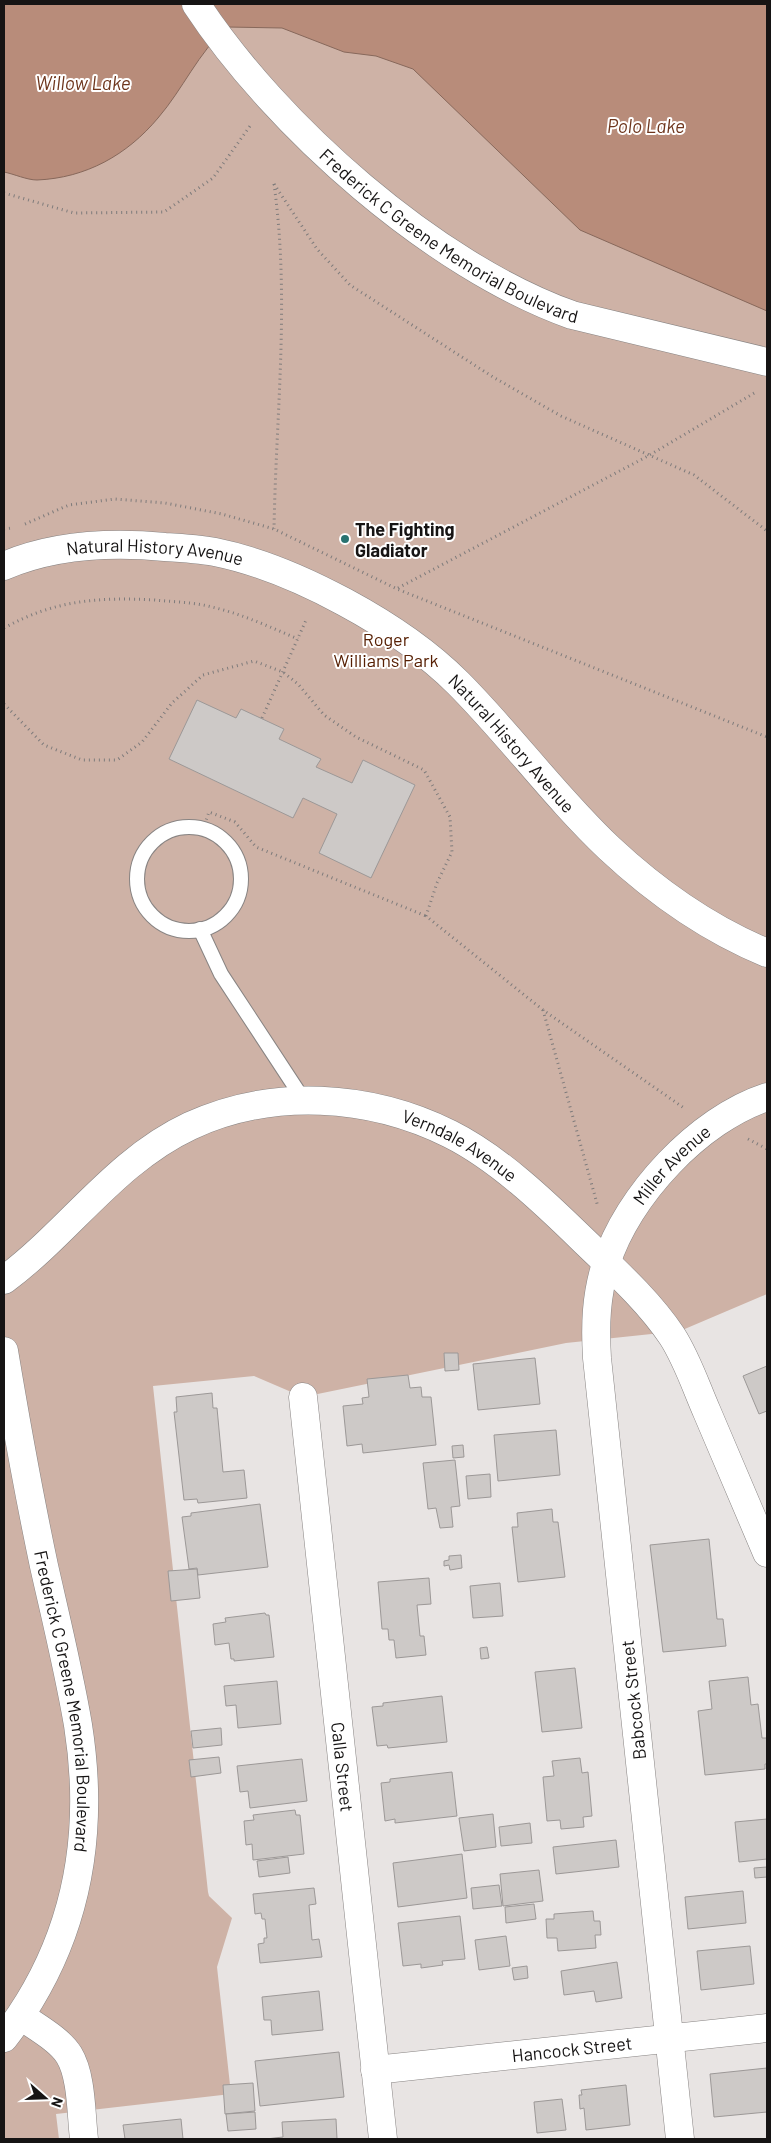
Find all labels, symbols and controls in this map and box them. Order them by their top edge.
water label: Willow Lake [35,71,131,94]
water label: Polo Lake [607,114,685,137]
street label: Frederick C Greene Memorial Boulevard [315,144,580,327]
place label: The Fighting Gladiator [355,518,455,561]
marker: The Fighting Gladiator [339,533,351,545]
street label: Natural History Avenue [65,534,246,570]
park label: Roger Williams Park [334,628,438,671]
street label: Natural History Avenue [444,669,579,817]
street label: Verndale Avenue [399,1105,522,1186]
street label: Miller Avenue [628,1120,715,1209]
street label: Frederick C Greene Memorial Boulevard [30,1548,95,1854]
street label: Babcock Street [616,1639,650,1761]
street label: Calla Street [327,1721,359,1813]
street label: Hancock Street [511,2032,633,2066]
north arrow [20,2073,70,2123]
text: N [48,2095,67,2110]

